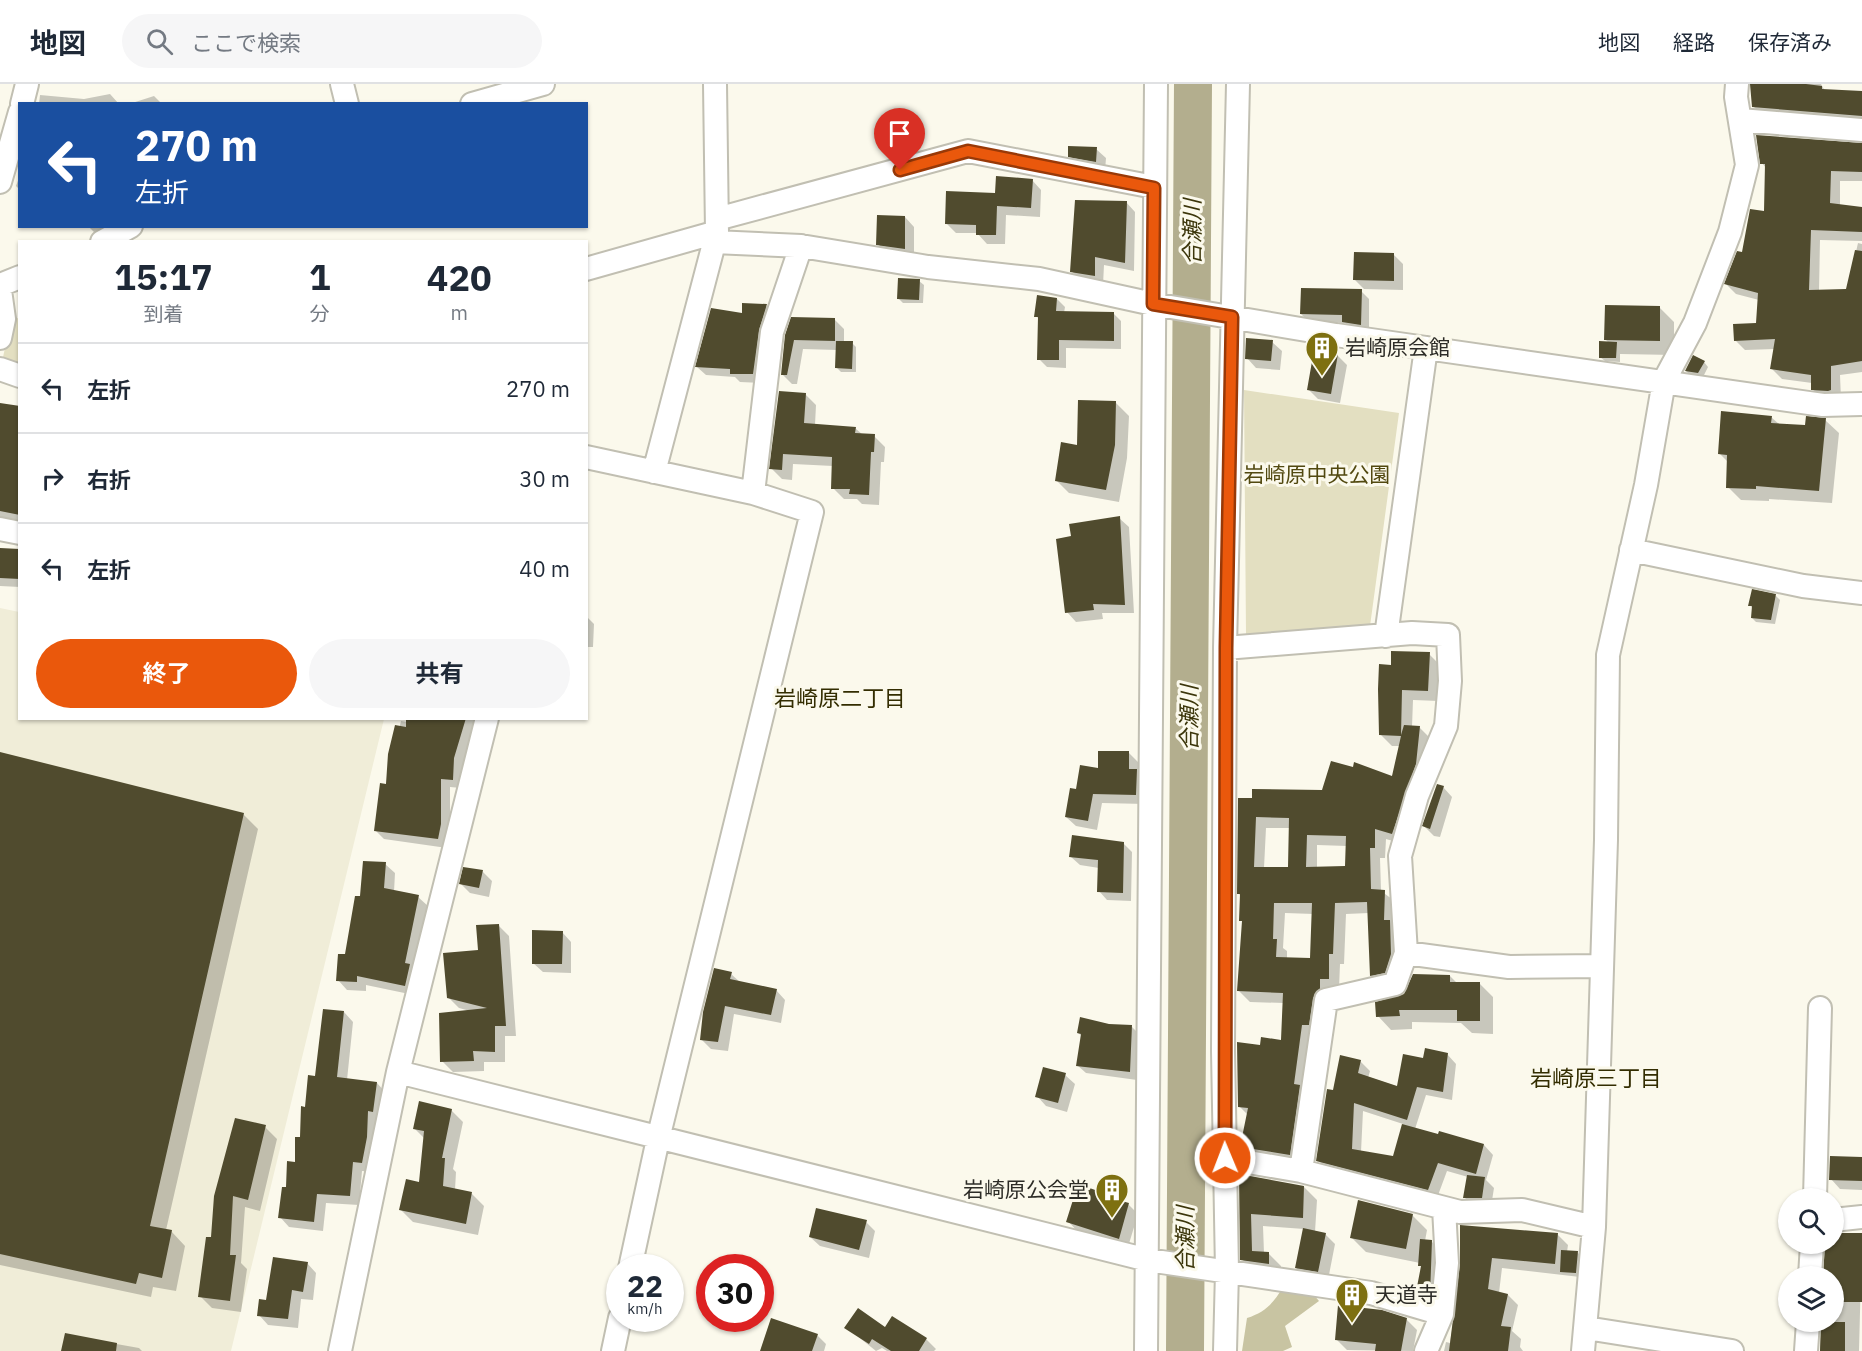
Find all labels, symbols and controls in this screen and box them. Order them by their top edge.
search box [122,14,542,68]
text: 地図 [30,24,86,61]
icon: search [143,25,176,58]
text: ここで検索 [191,28,301,57]
text: 地図 [1598,28,1640,56]
text: 経路 [1673,28,1715,56]
text: 保存済み [1748,28,1832,56]
pin [874,108,925,170]
icon: arrive [883,117,916,150]
text: 270 m [135,118,258,173]
icon: left [36,126,114,204]
text: 左折 [135,174,189,209]
water label: 合瀬川 [1177,197,1206,265]
text: 15:17 [114,253,213,300]
text: 1 [309,253,331,300]
text: 420 [427,254,492,301]
text: m [451,299,468,326]
text: 到着 [143,300,183,327]
text: 分 [310,300,330,327]
building icon: 岩崎原会館 [1304,330,1340,377]
place label: 岩崎原会館 [1345,333,1450,361]
icon: left [36,372,69,405]
text: 270 m [506,374,570,403]
text: 左折 [87,375,131,404]
park label: 岩崎原中央公園 [1244,460,1391,488]
icon: right [36,462,69,495]
text: 30 m [519,464,570,493]
text: 右折 [87,465,131,494]
icon: left [36,552,69,585]
text: 40 m [519,554,570,583]
text: 左折 [87,555,131,584]
button: 終了 [36,639,297,708]
button: 共有 [309,639,570,708]
district label: 岩崎原二丁目 [774,683,906,712]
water label: 合瀬川 [1174,683,1203,751]
district label: 岩崎原三丁目 [1530,1063,1662,1092]
position arrow [1193,1126,1257,1190]
building icon: 岩崎原公会堂 [1094,1172,1130,1219]
place label: 岩崎原公会堂 [963,1175,1089,1203]
map controls [1778,1188,1844,1332]
button: search [1778,1188,1844,1254]
water label: 合瀬川 [1170,1204,1199,1272]
speed limit sign: 30 [696,1254,774,1332]
text: 22 [627,1266,663,1305]
button: layers [1778,1266,1844,1332]
building icon: 天道寺 [1334,1277,1370,1324]
place label: 天道寺 [1375,1280,1438,1308]
text: km/h [627,1299,663,1318]

